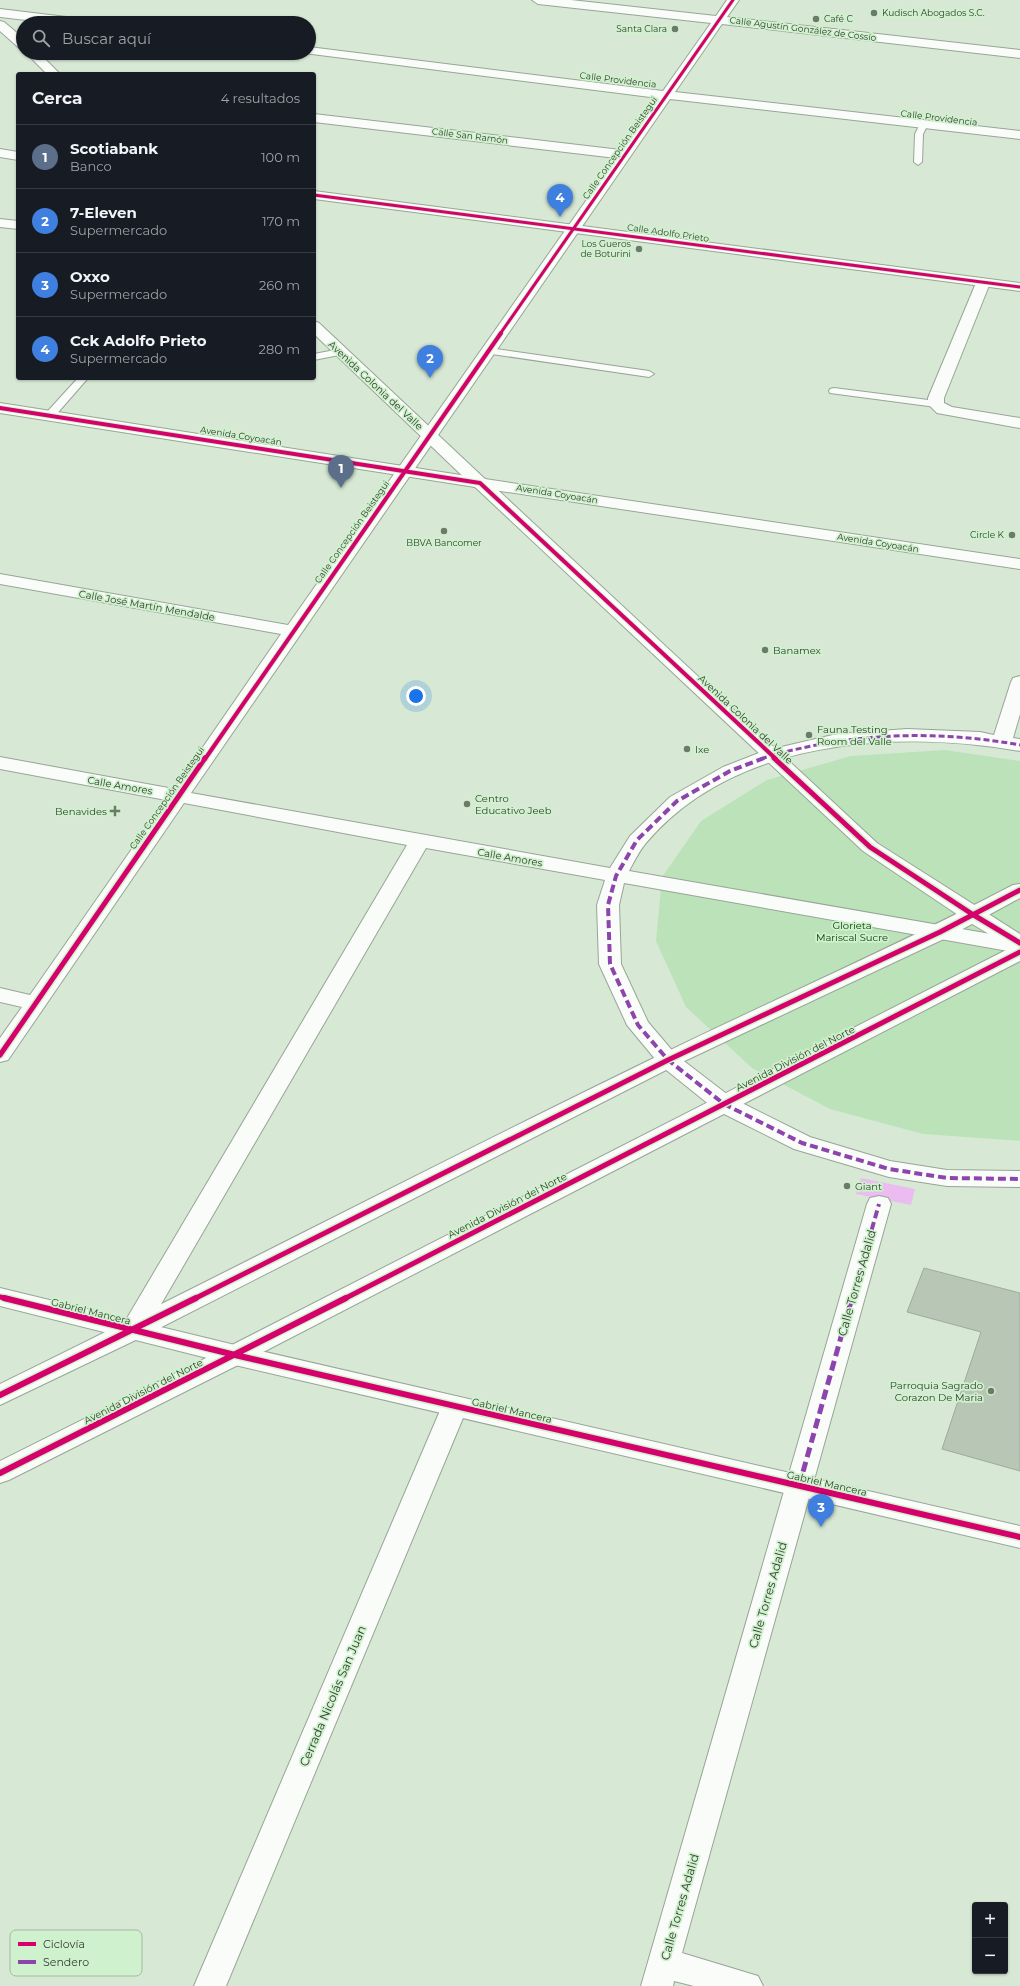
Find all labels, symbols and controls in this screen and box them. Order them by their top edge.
place label: Kudisch Abogados S.C. [882,7,985,18]
marker: Kudisch Abogados S.C. [869,8,879,18]
place label: Café C [824,13,853,24]
street label: Calle Agustín González de Cossío [729,14,877,43]
marker: Café C [811,14,821,24]
search box [16,16,316,60]
place label: Santa Clara [616,23,667,34]
marker: Santa Clara [670,24,680,34]
icon: search [30,27,52,49]
text: Buscar aquí [62,29,151,48]
street label: Calle Providencia [579,69,657,90]
text: Cerca [32,88,82,108]
text: 4 resultados [221,90,300,106]
street label: Calle Concepción Beistegui [580,94,659,201]
street label: Calle Providencia [900,107,978,128]
street label: Calle San Ramón [431,125,509,146]
text: Scotiabank [70,139,158,158]
text: 1 [42,149,48,165]
text: 100 m [261,149,300,165]
text: Banco [70,158,112,174]
pin: 4 [547,184,573,217]
text: 7-Eleven [70,203,137,222]
text: 2 [41,213,49,229]
text: 170 m [262,213,300,229]
street label: Calle Adolfo Prieto [626,221,710,244]
text: Supermercado [70,222,167,238]
place label: Los Gueros de Boturini [581,238,632,259]
marker: Los Gueros de Boturini [634,244,644,254]
text: Oxxo [70,267,110,286]
text: 3 [41,277,49,293]
text: 260 m [259,277,300,293]
text: Supermercado [70,286,167,302]
text: Cck Adolfo Prieto [70,331,207,350]
street label: Avenida Colonia del Valle [326,338,426,433]
text: 4 [41,341,49,357]
text: 280 m [259,341,300,357]
pin: 2 [417,345,443,378]
text: Supermercado [70,350,167,366]
street label: Avenida Coyoacán [199,424,283,447]
pin: 1 [328,455,354,488]
street label: Calle Concepción Beistegui [312,478,391,585]
street label: Avenida Coyoacán [515,482,599,505]
marker: BBVA Bancomer [439,526,449,536]
place label: Circle K [970,529,1005,540]
marker: Circle K [1007,530,1017,540]
street label: Avenida Coyoacán [836,531,920,554]
place label: BBVA Bancomer [406,537,482,548]
street label: Calle José Martín Mendalde [78,587,216,624]
place label: Banamex [773,644,822,657]
marker: Banamex [760,645,770,655]
street label: Avenida Colonia del Valle [696,672,796,767]
your location [406,686,426,706]
place label: Fauna Testing Room del Valle [817,723,892,748]
marker: Fauna Testing Room del Valle [804,730,814,740]
place label: Ixe [695,743,709,756]
street label: Calle Concepción Beistegui [127,744,206,851]
marker: Ixe [682,744,692,754]
street label: Calle Amores [86,773,154,798]
place label: Centro Educativo Jeeb [475,792,552,817]
marker: Centro Educativo Jeeb [462,799,472,809]
place label: Benavides [55,805,107,818]
marker: Benavides [110,806,120,816]
street label: Calle Amores [476,845,544,870]
park label: Glorieta Mariscal Sucre [816,919,888,944]
street label: Avenida División del Norte [734,1023,857,1094]
street label: Avenida División del Norte [446,1170,569,1241]
place label: Giant [855,1180,882,1193]
marker: Giant [842,1181,852,1191]
street label: Calle Torres Adalid [834,1228,879,1338]
street label: Gabriel Mancera [50,1295,132,1328]
street label: Avenida División del Norte [82,1356,205,1427]
place label: Parroquia Sagrado Corazon De Maria [890,1379,983,1404]
marker: Parroquia Sagrado Corazon De Maria [986,1386,996,1396]
street label: Gabriel Mancera [471,1395,553,1426]
street label: Gabriel Mancera [786,1468,868,1499]
pin: 3 [808,1494,834,1527]
street label: Calle Torres Adalid [745,1540,790,1650]
street label: Cerrada Nicolás San Juan [296,1623,369,1768]
street label: Calle Torres Adalid [657,1852,702,1962]
map controls [972,1902,1008,1974]
button: + [972,1902,1008,1938]
legend [10,1930,142,1976]
text: Ciclovía [43,1937,85,1951]
button: − [972,1938,1008,1974]
text: Sendero [43,1955,89,1969]

